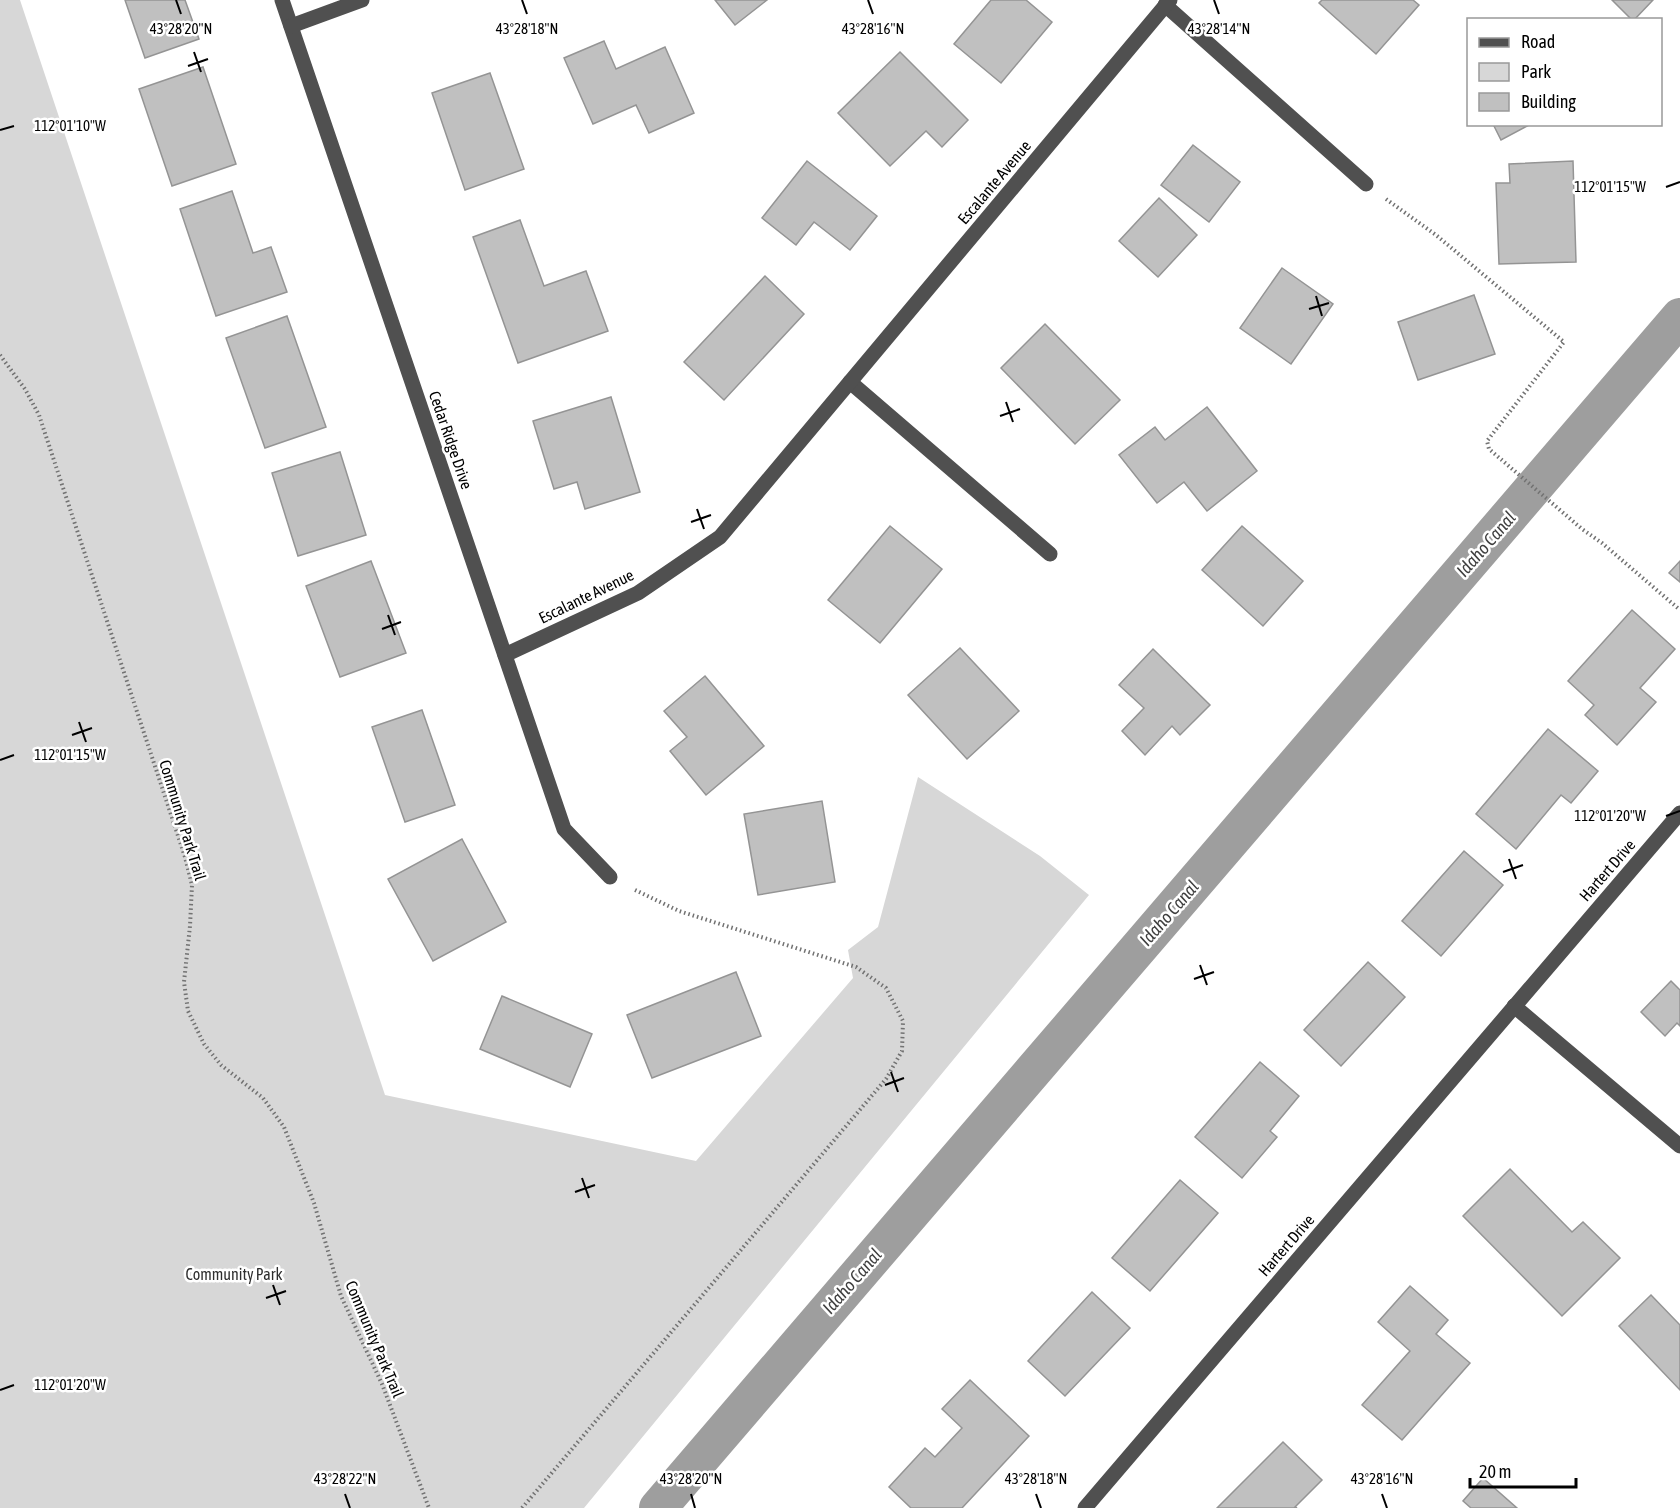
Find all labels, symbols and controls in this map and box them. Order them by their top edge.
legend [1467,18,1662,126]
text: 43°28'20"N [150,20,212,37]
text: 43°28'18"N [496,20,558,37]
text: 43°28'16"N [842,20,904,37]
text: 43°28'14"N [1188,20,1250,37]
text: Road [1521,31,1555,52]
text: Park [1521,61,1551,82]
text: Building [1521,91,1576,112]
text: 112°01'10"W [34,117,106,134]
street label: Escalante Avenue [954,137,1034,227]
text: 112°01'15"W [1574,178,1646,195]
street label: Cedar Ridge Drive [425,389,476,492]
water label: Idaho Canal [1452,507,1520,581]
street label: Escalante Avenue [536,565,636,627]
text: 112°01'15"W [34,746,106,763]
street label: Community Park Trail [155,758,210,883]
text: 112°01'20"W [1574,807,1646,824]
street label: Hartert Drive [1575,836,1639,904]
water label: Idaho Canal [1135,876,1203,950]
street label: Hartert Drive [1254,1211,1318,1279]
water label: Idaho Canal [818,1244,886,1318]
park label: Community Park [185,1265,283,1284]
street label: Community Park Trail [341,1278,408,1401]
text: 112°01'20"W [34,1376,106,1393]
scale bar [1470,1451,1576,1489]
text: 20 m [1479,1461,1511,1482]
text: 43°28'22"N [314,1470,376,1487]
text: 43°28'20"N [660,1470,722,1487]
text: 43°28'18"N [1005,1470,1067,1487]
text: 43°28'16"N [1351,1470,1413,1487]

